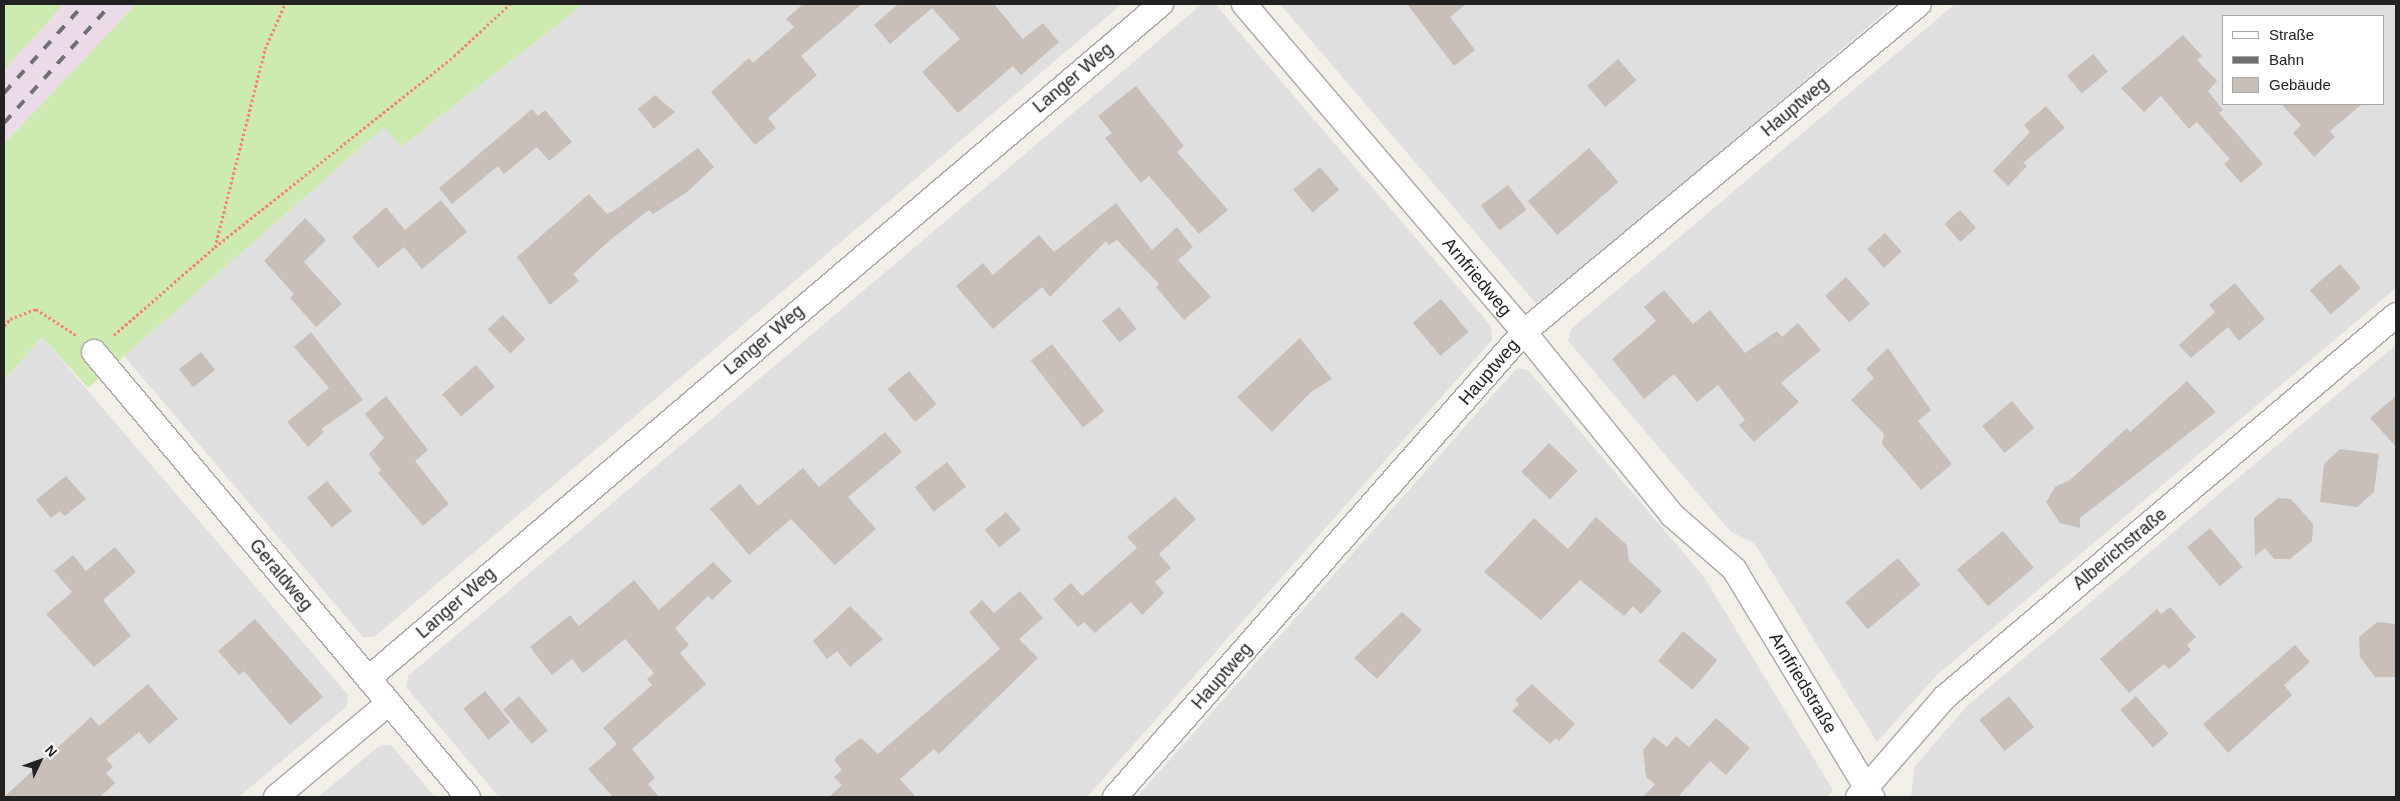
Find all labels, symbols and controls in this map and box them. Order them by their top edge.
legend [2222,15,2385,105]
text: Straße [2269,26,2314,43]
street label: Langer Weg [1029,38,1117,118]
text: Bahn [2269,51,2304,68]
street label: Hauptweg [1757,73,1833,141]
text: Gebäude [2269,76,2331,93]
street label: Arnfriedweg [1438,233,1516,321]
street label: Langer Weg [720,300,808,380]
street label: Hauptweg [1454,334,1524,410]
street label: Alberichstraße [2069,503,2171,595]
street label: Geraldweg [245,535,317,615]
street label: Langer Weg [412,563,500,643]
street label: Arnfriedstraße [1764,629,1842,737]
street label: Hauptweg [1187,638,1257,714]
north arrow [15,736,65,786]
text: N [42,742,60,760]

